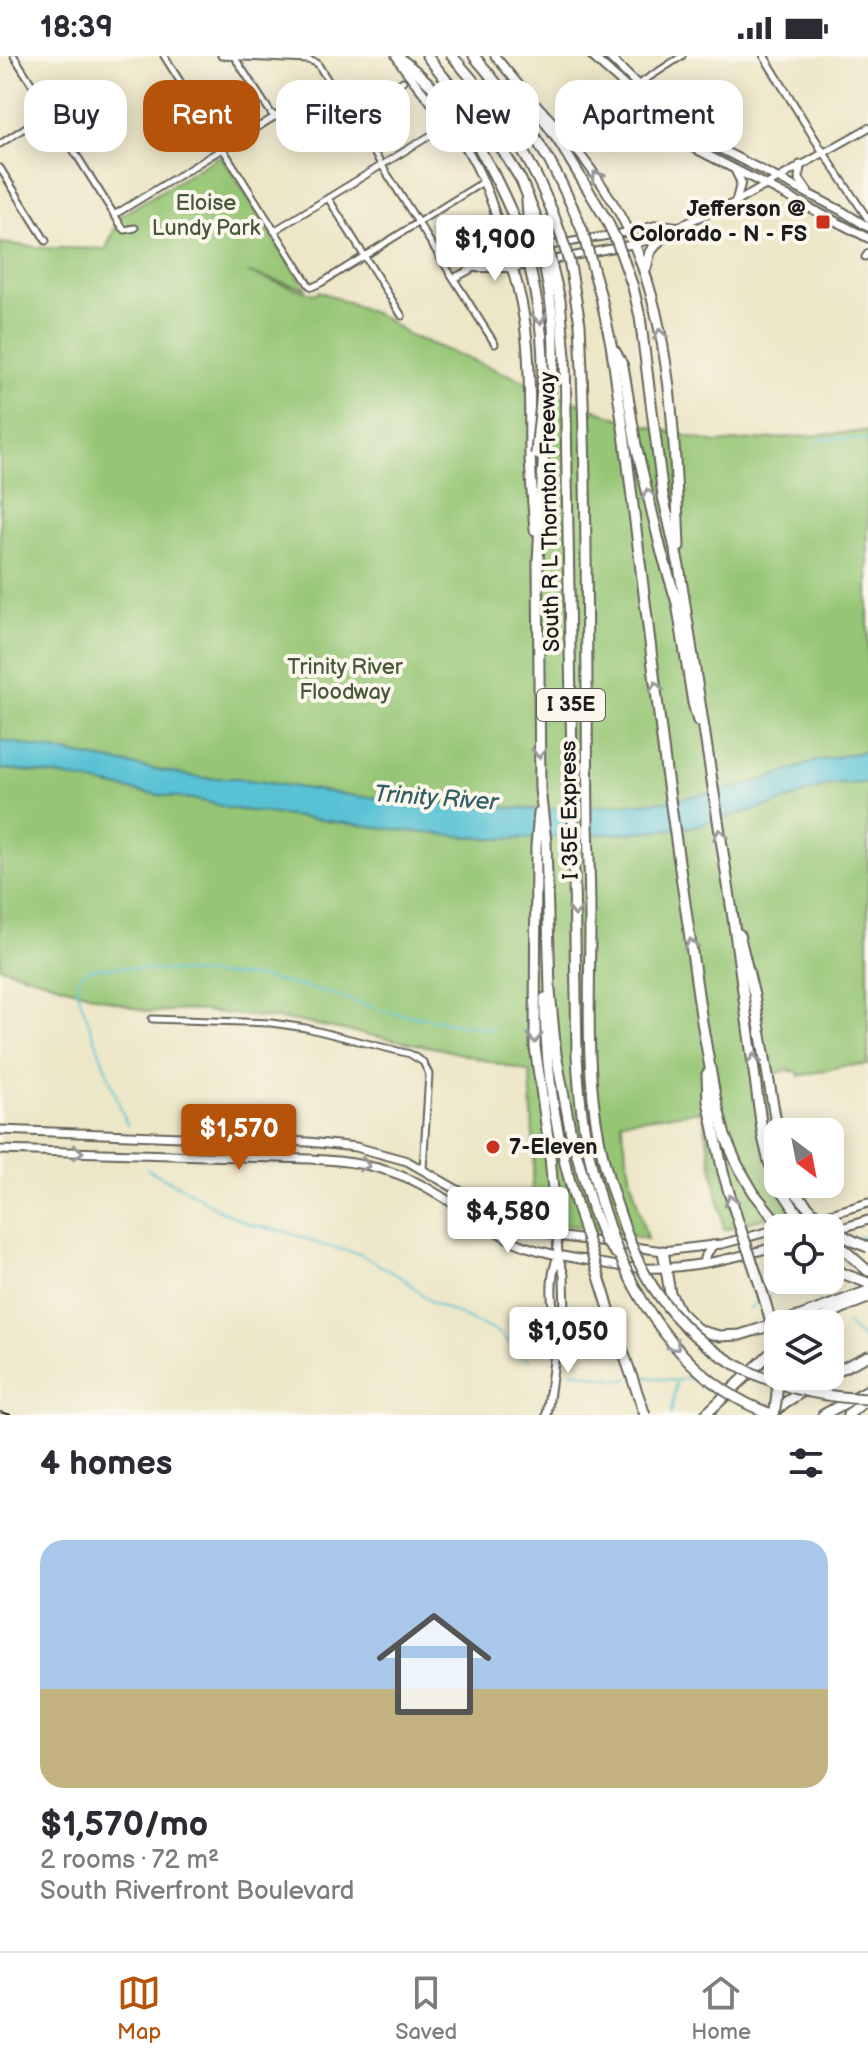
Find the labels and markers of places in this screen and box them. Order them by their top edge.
place label: Jefferson @ Colorado - N - FS [630,196,807,248]
marker: Jefferson @ Colorado - N - FS [814,213,832,231]
pin: $1,900 [430,215,560,283]
pin: $1,570 [174,1104,304,1172]
place label: 7-Eleven [509,1134,598,1161]
marker: 7-Eleven [484,1138,502,1156]
pin: $4,580 [443,1187,573,1255]
pin: $1,050 [503,1307,633,1375]

